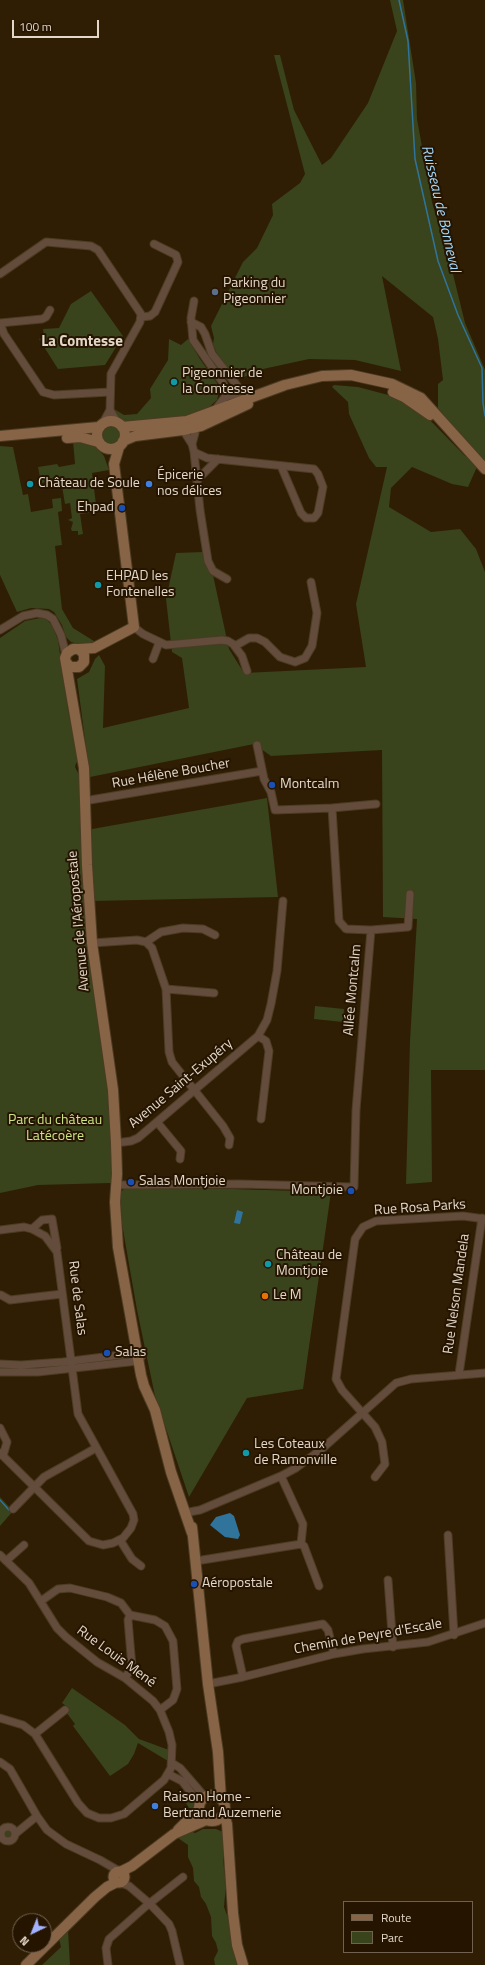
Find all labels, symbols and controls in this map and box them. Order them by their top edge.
scale bar [14,12,101,38]
text: 100 m [19,17,52,36]
water label: Ruisseau de Bonneval [417,144,463,274]
place label: Parking du Pigeonnier [223,276,286,308]
marker: Parking du Pigeonnier [210,287,220,297]
district label: La Comtesse [41,333,123,351]
place label: Pigeonnier de la Comtesse [182,366,263,398]
marker: Pigeonnier de la Comtesse [169,377,179,387]
place label: Épicerie nos délices [157,468,222,500]
place label: Château de Soule [38,476,140,492]
marker: Château de Soule [25,479,35,489]
marker: Épicerie nos délices [144,479,154,489]
place label: Ehpad [77,500,114,516]
marker: Ehpad [117,503,127,513]
place label: EHPAD les Fontenelles [106,569,175,602]
marker: EHPAD les Fontenelles [93,580,103,590]
street label: Rue Hélène Boucher [111,755,231,793]
place label: Montcalm [280,777,340,793]
marker: Montcalm [267,780,277,790]
street label: Avenue de l'Aéropostale [64,850,94,992]
street label: Allée Montcalm [341,944,365,1036]
street label: Avenue Saint-Exupéry [126,1036,236,1132]
park label: Parc du château Latécoère [8,1113,102,1146]
place label: Salas Montjoie [139,1174,226,1190]
marker: Salas Montjoie [126,1177,136,1187]
place label: Montjoie [291,1183,343,1199]
marker: Montjoie [346,1186,356,1196]
street label: Rue Rosa Parks [374,1196,466,1220]
street label: Rue Nelson Mandela [440,1233,474,1355]
place label: Château de Montjoie [276,1248,342,1280]
marker: Château de Montjoie [263,1259,273,1269]
street label: Rue de Salas [64,1260,90,1336]
place label: Le M [273,1288,302,1304]
marker: Le M [260,1291,270,1301]
place label: Salas [115,1345,146,1361]
marker: Salas [102,1348,112,1358]
place label: Les Coteaux de Ramonville [254,1437,337,1470]
marker: Les Coteaux de Ramonville [241,1448,251,1458]
place label: Aéropostale [202,1576,273,1592]
marker: Aéropostale [189,1579,199,1589]
street label: Chemin de Peyre d'Escale [293,1616,443,1658]
street label: Rue Louis Mené [73,1623,159,1691]
place label: Raison Home - Bertrand Auzemerie [163,1790,281,1822]
marker: Raison Home - Bertrand Auzemerie [150,1801,160,1811]
legend [343,1901,473,1953]
text: Route [381,1908,411,1927]
north arrow [12,1913,52,1953]
text: Parc [381,1928,403,1947]
text: N [16,1933,33,1949]

